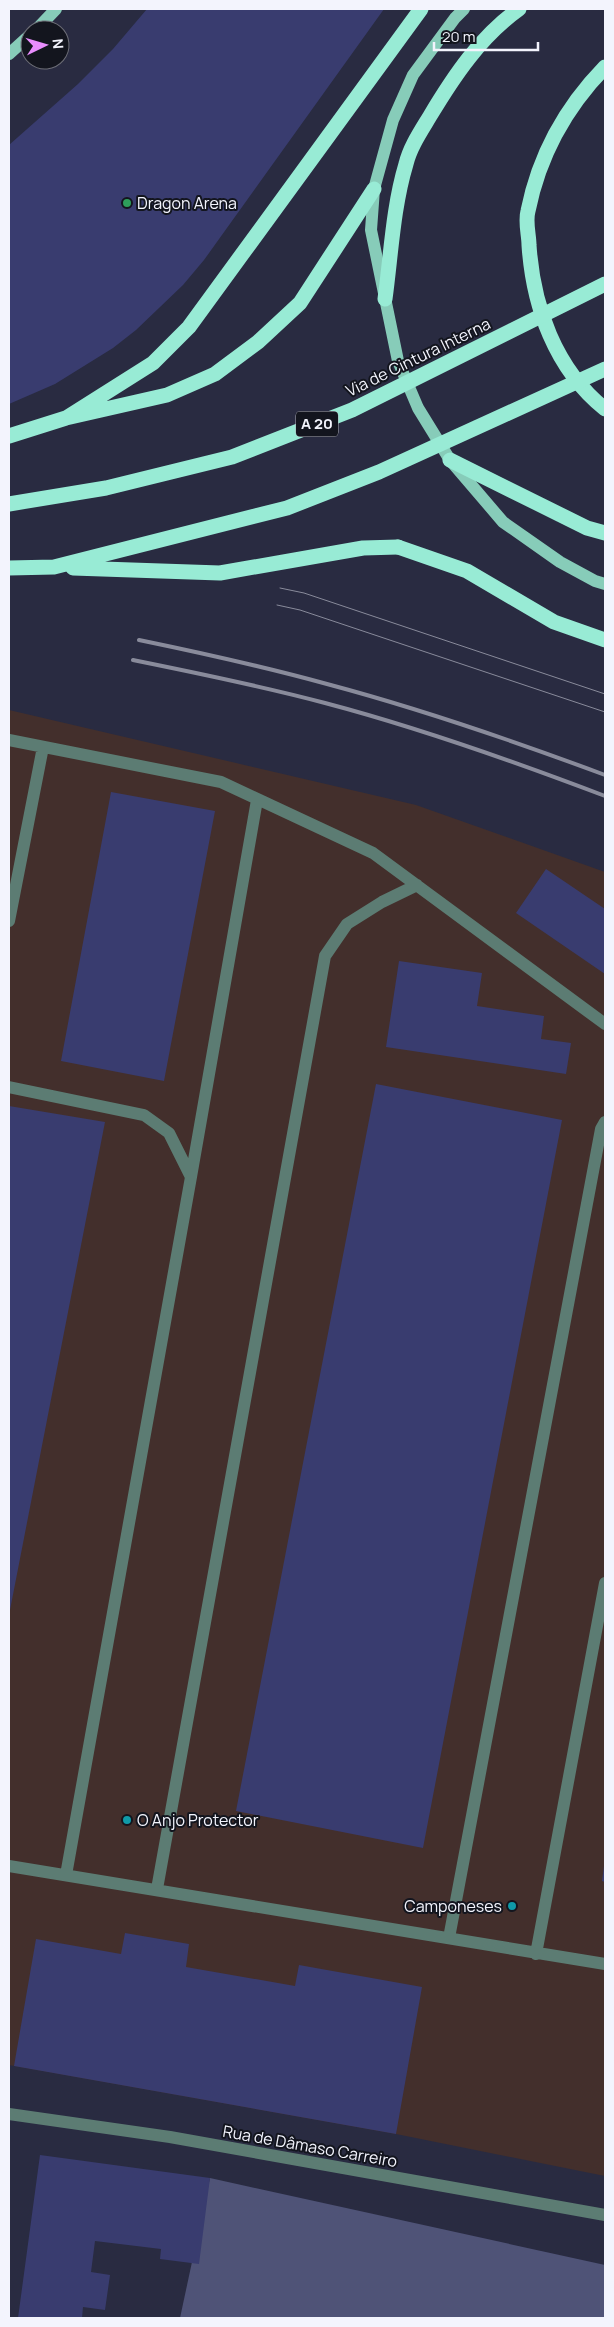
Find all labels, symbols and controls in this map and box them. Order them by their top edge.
north arrow [20,20,70,70]
scale bar [434,20,538,52]
text: 20 m [442,26,475,47]
text: N [49,38,68,50]
place label: Dragon Arena [137,192,237,214]
marker: Dragon Arena [121,197,133,209]
street label: Via de Cintura Interna [342,312,494,402]
road number: A 20 [296,412,338,436]
place label: O Anjo Protector [137,1809,259,1831]
marker: O Anjo Protector [121,1814,133,1826]
place label: Camponeses [404,1895,502,1917]
marker: Camponeses [506,1900,518,1912]
street label: Rua de Dâmaso Carreiro [221,2120,399,2172]

